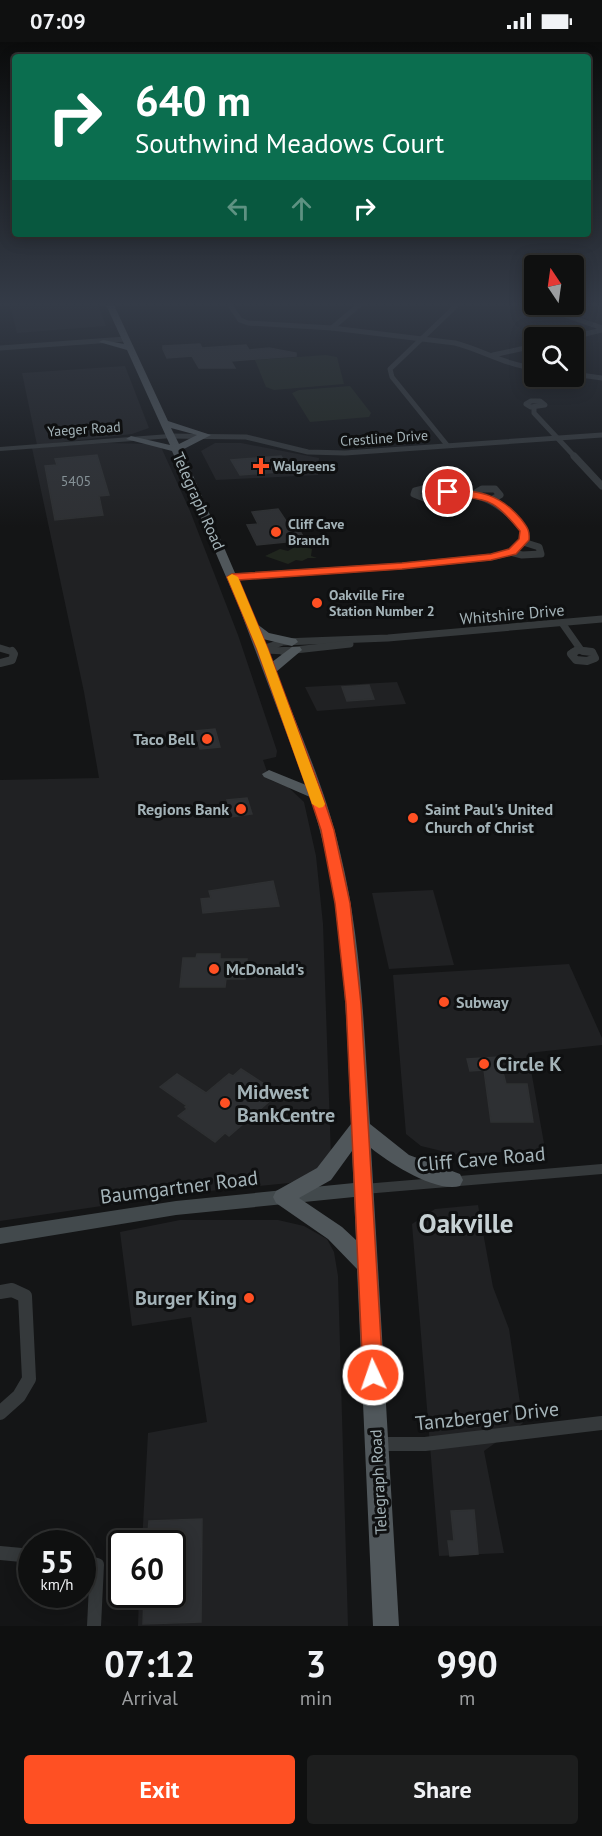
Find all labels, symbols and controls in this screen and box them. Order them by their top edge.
text: 07:09 [30,7,86,35]
text: 640 m [135,73,251,128]
icon: right [36,78,114,156]
text: Southwind Meadows Court [135,126,444,160]
icon: left [222,192,255,225]
icon: ahead [285,192,318,225]
icon: right [348,192,381,225]
north arrow [524,255,584,315]
map controls [524,255,584,387]
button: search [524,327,584,387]
street label: Yaeger Road [47,417,121,441]
street label: Crestline Drive [339,426,429,450]
street label: Telegraph Road [168,449,230,553]
place label: Walgreens [273,457,336,475]
marker: Walgreens [254,459,268,473]
pin [422,466,473,517]
house number: 5405 [61,472,91,490]
icon: arrive [431,475,464,508]
place label: Cliff Cave Branch [288,515,344,549]
marker: Cliff Cave Branch [269,525,283,539]
place label: Oakville Fire Station Number 2 [329,586,435,620]
marker: Oakville Fire Station Number 2 [310,596,324,610]
street label: Whitshire Drive [459,599,565,629]
place label: Taco Bell [133,729,195,749]
marker: Taco Bell [200,732,214,746]
place label: Regions Bank [137,799,229,819]
place label: Saint Paul's United Church of Christ [425,799,553,837]
marker: Regions Bank [234,802,248,816]
marker: Saint Paul's United Church of Christ [406,811,420,825]
place label: McDonald's [226,959,305,979]
marker: McDonald's [207,962,221,976]
place label: Subway [456,992,509,1012]
marker: Subway [437,995,451,1009]
place label: Circle K [496,1051,562,1077]
marker: Circle K [477,1057,491,1071]
place label: Midwest BankCentre [237,1079,335,1128]
marker: Midwest BankCentre [218,1096,232,1110]
street label: Cliff Cave Road [416,1140,546,1178]
street label: Baumgartner Road [98,1164,260,1210]
district label: Oakville [419,1206,513,1240]
place label: Burger King [135,1285,237,1311]
marker: Burger King [242,1291,256,1305]
position arrow [341,1343,405,1407]
street label: Tanzberger Drive [414,1396,560,1436]
street label: Telegraph Road [365,1429,391,1535]
speed limit sign: 60 [108,1530,186,1608]
text: 55 [40,1542,74,1581]
text: km/h [41,1575,73,1594]
text: 07:12 [104,1640,196,1687]
text: 3 [306,1640,326,1687]
text: 990 [437,1640,498,1687]
text: Arrival [122,1685,178,1711]
text: min [300,1685,332,1711]
text: m [459,1685,475,1711]
button: Exit [24,1755,295,1824]
button: Share [307,1755,578,1824]

